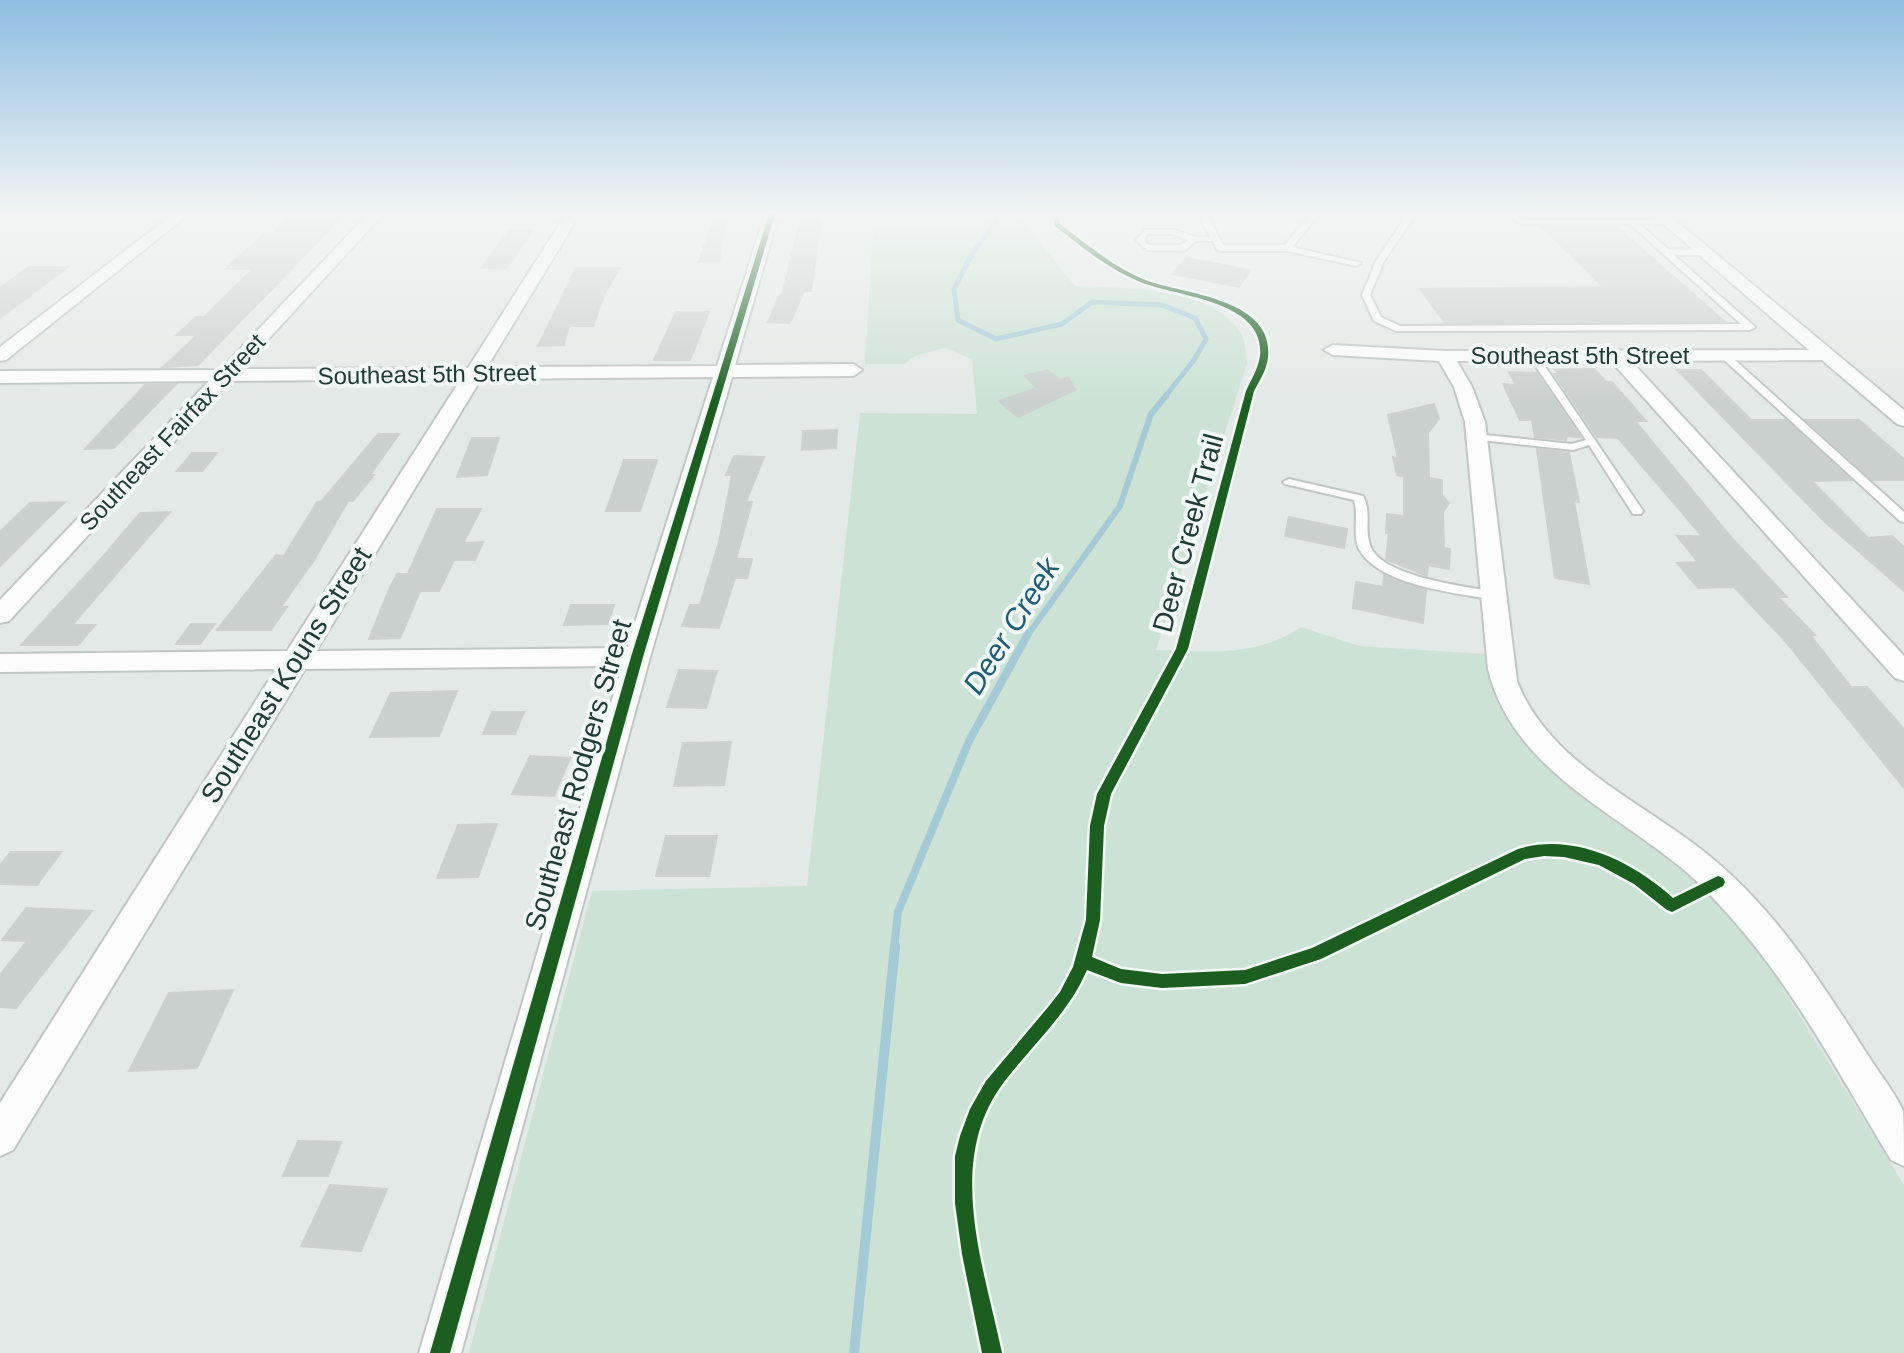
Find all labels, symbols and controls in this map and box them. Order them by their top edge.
street label: Southeast Fairfax Street [74,328,270,536]
street label: Southeast 5th Street [1471,342,1690,369]
street label: Southeast 5th Street [317,359,537,389]
street label: Deer Creek Trail [1147,431,1229,635]
street label: Southeast Kouns Street [194,541,378,809]
water label: Deer Creek [956,551,1067,700]
street label: Southeast Rodgers Street [519,616,637,934]

